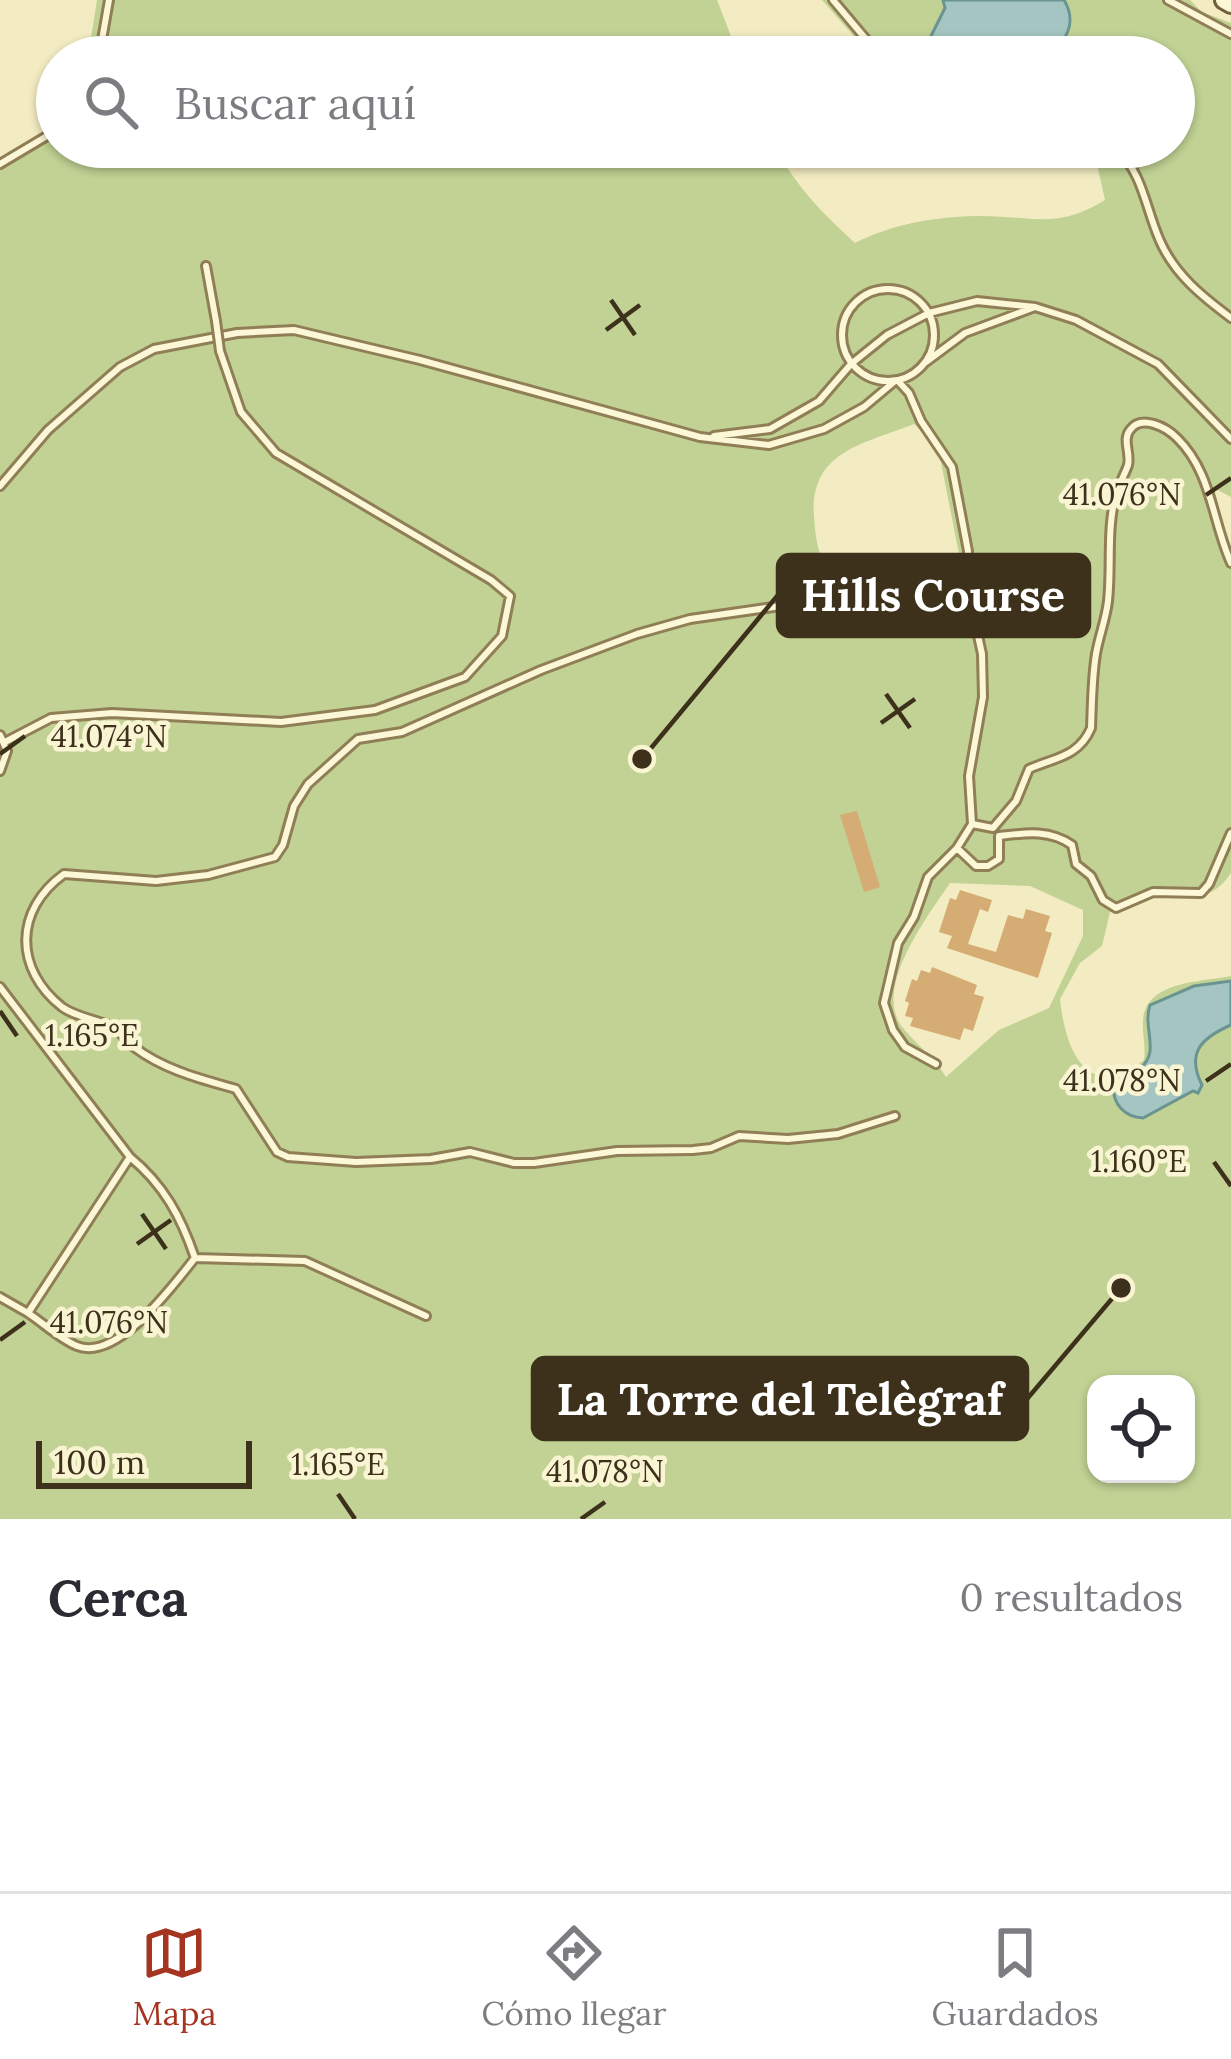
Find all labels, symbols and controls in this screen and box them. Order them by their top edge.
search box [36,36,1195,168]
icon: search [78,69,144,135]
text: Buscar aquí [174,74,416,131]
text: 41.076°N [1063,475,1181,513]
callout: Hills Course [778,555,1089,636]
text: Hills Course [801,566,1065,623]
text: 41.074°N [51,717,167,755]
text: 1.165°E [45,1016,139,1054]
text: 41.078°N [1063,1061,1181,1099]
text: 1.160°E [1091,1142,1187,1180]
text: 41.076°N [50,1303,168,1341]
callout: La Torre del Telègraf [533,1358,1027,1439]
text: La Torre del Telègraf [557,1370,1007,1427]
map controls [1087,1375,1195,1483]
button: locate [1087,1375,1195,1483]
scale bar [36,1435,252,1488]
text: 100 m [54,1441,145,1483]
text: 1.165°E [291,1445,385,1483]
text: 41.078°N [546,1452,664,1490]
text: Cerca [48,1565,188,1630]
text: 0 resultados [959,1572,1183,1622]
tab: Mapa [132,1920,217,2034]
tab: Cómo llegar [481,1920,667,2034]
tab: Guardados [932,1920,1099,2034]

